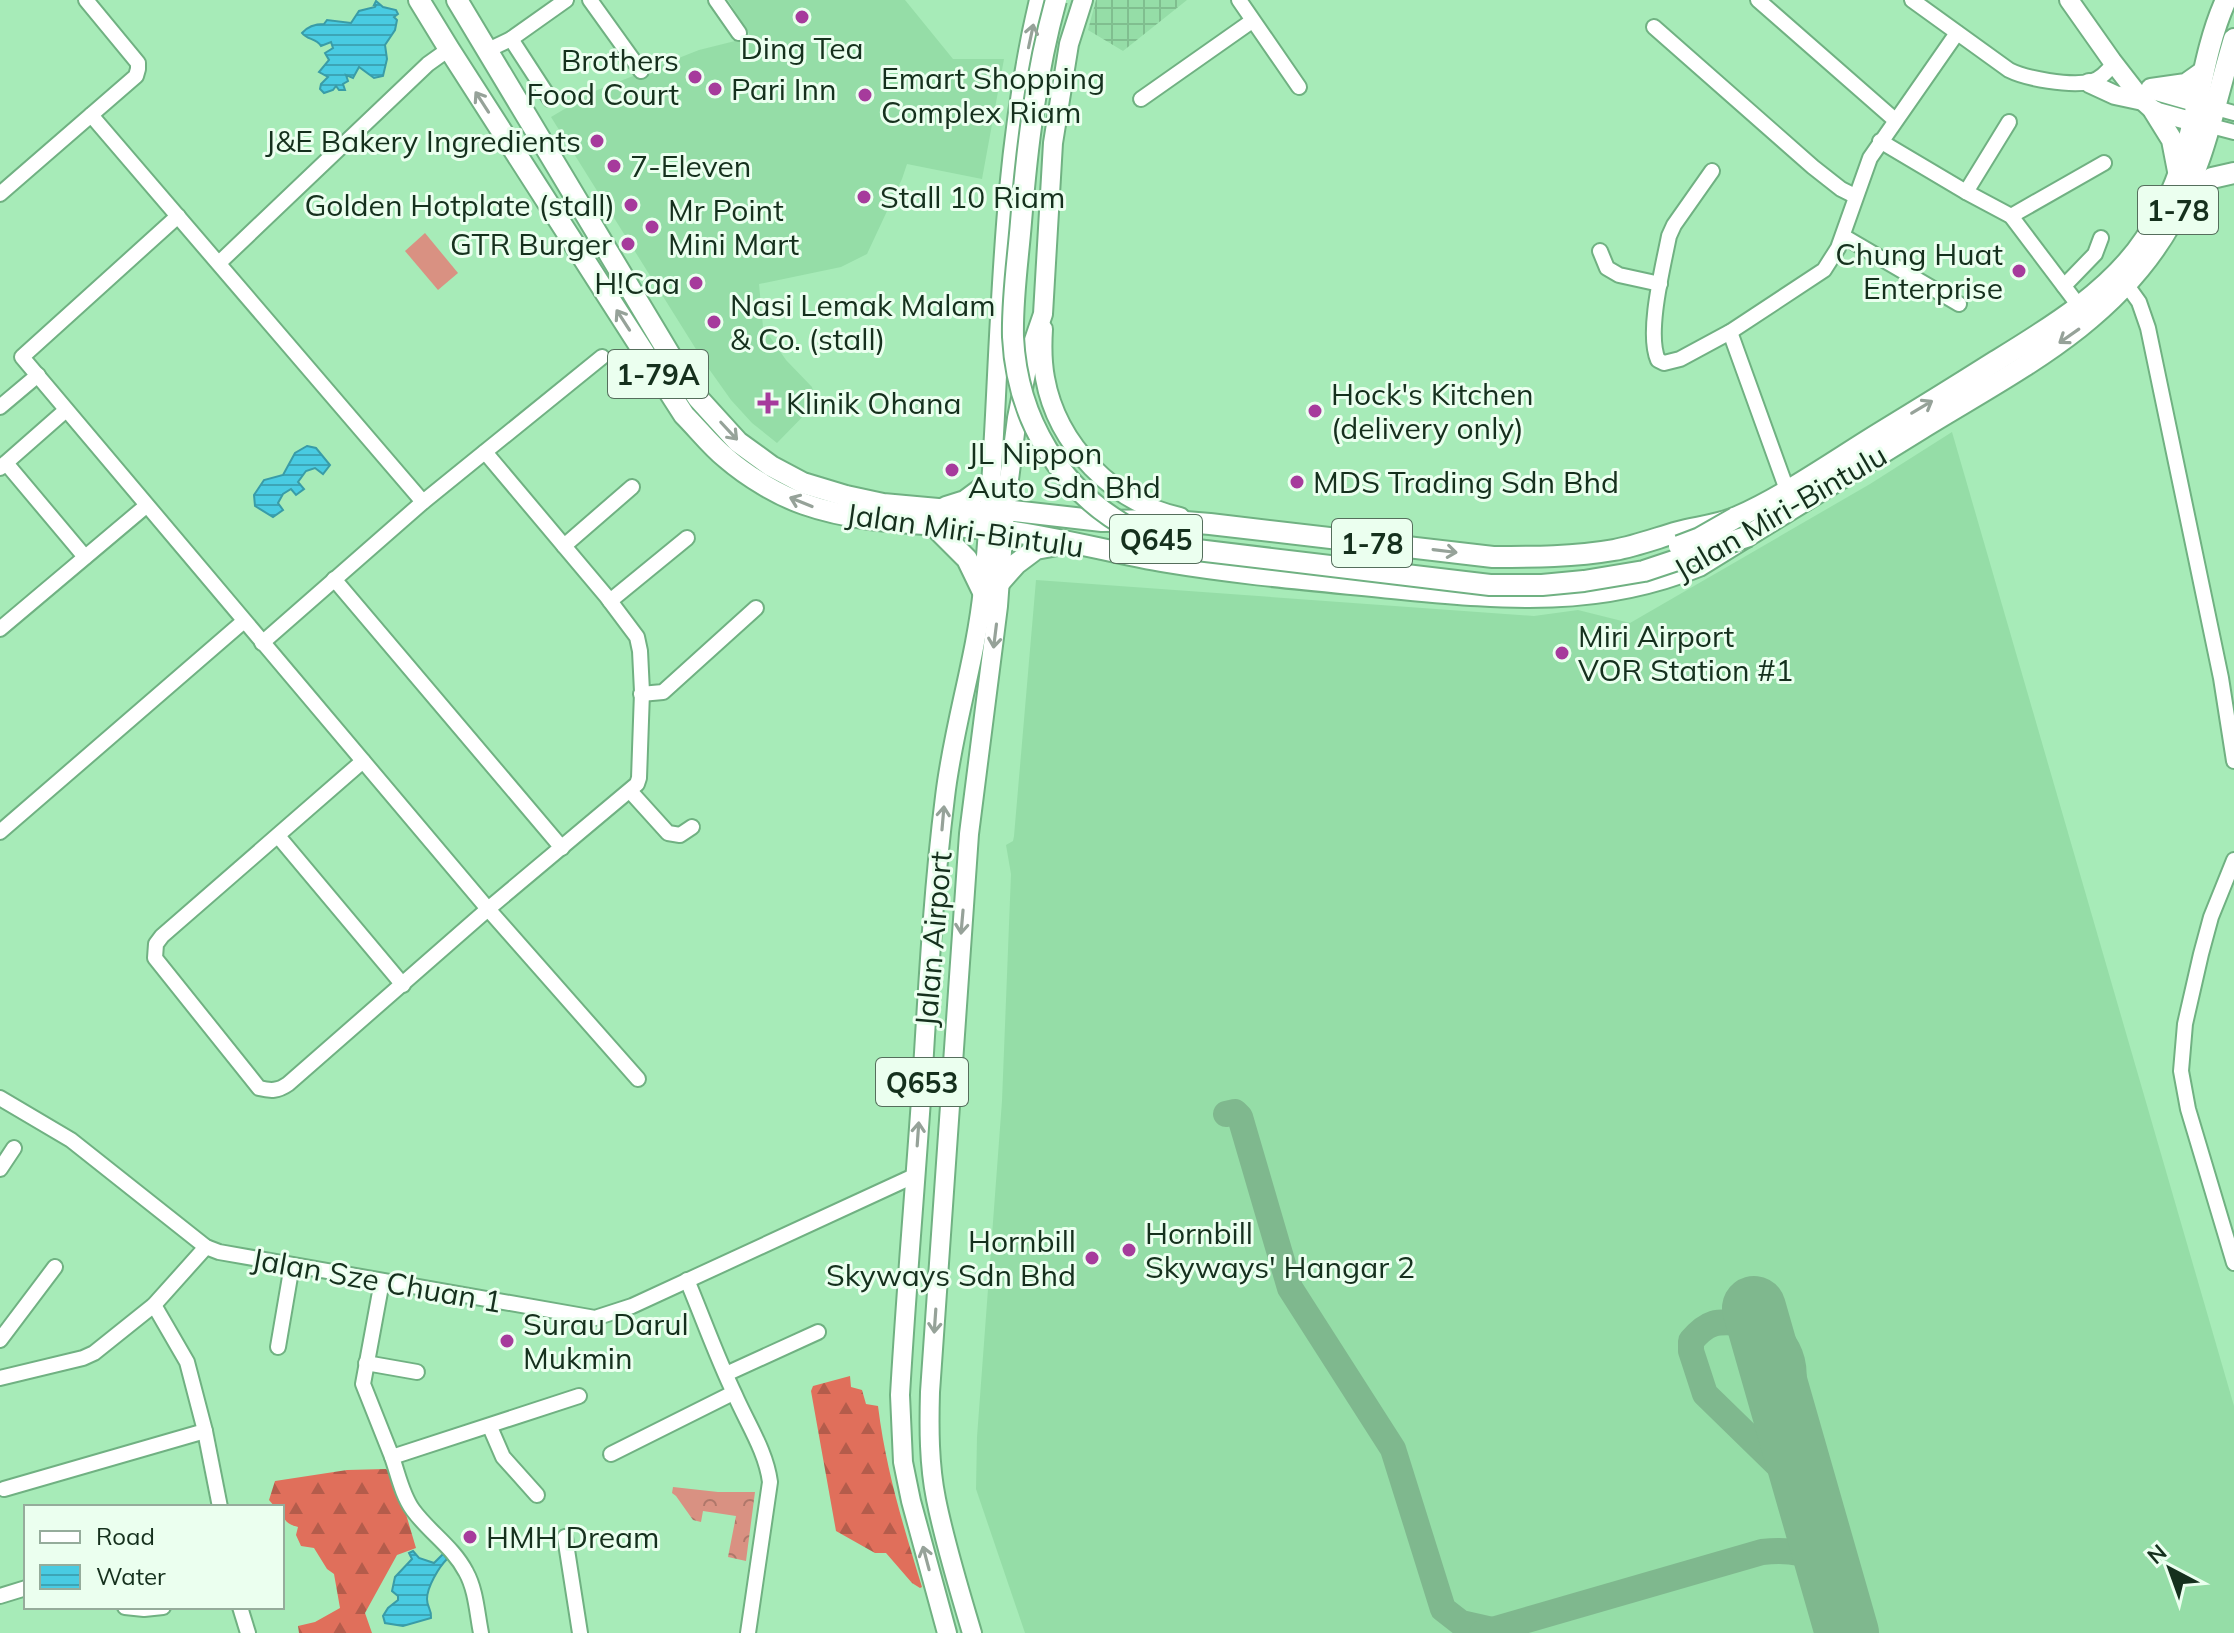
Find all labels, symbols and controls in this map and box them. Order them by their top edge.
marker: Ding Tea [793,8,811,26]
one-way arrow [1024,24,1039,49]
place label: Ding Tea [740,29,864,67]
place label: Brothers Food Court [527,41,679,113]
place label: Emart Shopping Complex Riam [881,59,1105,131]
marker: Brothers Food Court [686,68,704,86]
place label: Pari Inn [731,70,837,108]
marker: Pari Inn [706,80,724,98]
marker: Emart Shopping Complex Riam [856,86,874,104]
one-way arrow [474,91,491,113]
place label: J&E Bakery Ingredients [265,122,581,160]
marker: J&E Bakery Ingredients [588,132,606,150]
place label: 7-Eleven [630,147,751,185]
marker: 7-Eleven [605,157,623,175]
place label: Stall 10 Riam [880,178,1065,216]
place label: Golden Hotplate (stall) [304,186,615,224]
road number: 1-78 [2138,186,2218,234]
marker: Stall 10 Riam [855,188,873,206]
place label: Mr Point Mini Mart [668,191,799,263]
marker: Golden Hotplate (stall) [622,196,640,214]
marker: Mr Point Mini Mart [643,218,661,236]
place label: GTR Burger [450,225,612,263]
marker: GTR Burger [619,235,637,253]
place label: Chung Huat Enterprise [1835,235,2003,307]
marker: Chung Huat Enterprise [2010,262,2028,280]
place label: H!Caa [594,264,680,302]
marker: H!Caa [687,274,705,292]
place label: Nasi Lemak Malam & Co. (stall) [730,286,996,358]
one-way arrow [615,309,631,332]
marker: Nasi Lemak Malam & Co. (stall) [705,313,723,331]
one-way arrow [2058,328,2080,344]
road number: 1-79A [608,350,708,398]
place label: Hock's Kitchen (delivery only) [1331,375,1534,447]
place label: Klinik Ohana [786,384,962,422]
marker: Klinik Ohana [757,392,779,414]
one-way arrow [1910,399,1933,415]
marker: Hock's Kitchen (delivery only) [1306,402,1324,420]
one-way arrow [720,421,738,441]
place label: JL Nippon Auto Sdn Bhd [968,434,1161,506]
street label: Jalan Miri-Bintulu [1667,436,1893,588]
marker: JL Nippon Auto Sdn Bhd [943,461,961,479]
place label: MDS Trading Sdn Bhd [1313,463,1619,501]
marker: MDS Trading Sdn Bhd [1288,473,1306,491]
one-way arrow [789,493,814,508]
street label: Jalan Miri-Bintulu [844,495,1086,565]
road number: Q645 [1110,515,1202,563]
road number: 1-78 [1332,519,1412,567]
one-way arrow [1431,543,1458,558]
place label: Miri Airport VOR Station #1 [1578,617,1794,689]
one-way arrow [987,622,1002,649]
marker: Miri Airport VOR Station #1 [1553,644,1571,662]
one-way arrow [936,806,951,832]
street label: Jalan Airport [906,850,960,1028]
one-way arrow [954,908,969,935]
road number: Q653 [876,1058,968,1106]
one-way arrow [911,1121,926,1147]
place label: Hornbill Skyways' Hangar 2 [1145,1214,1415,1286]
place label: Hornbill Skyways Sdn Bhd [826,1222,1076,1294]
street label: Jalan Sze Chuan 1 [249,1239,505,1321]
marker: Hornbill Skyways' Hangar 2 [1120,1241,1138,1259]
marker: Hornbill Skyways Sdn Bhd [1083,1249,1101,1267]
place label: Surau Darul Mukmin [523,1305,689,1377]
one-way arrow [927,1307,942,1334]
marker: Surau Darul Mukmin [498,1332,516,1350]
legend [24,1505,284,1609]
place label: HMH Dream [486,1518,659,1556]
text: Road [96,1521,155,1551]
marker: HMH Dream [461,1528,479,1546]
north arrow [2130,1529,2210,1609]
text: N [2141,1538,2172,1570]
one-way arrow [918,1545,933,1571]
text: Water [96,1561,166,1591]

